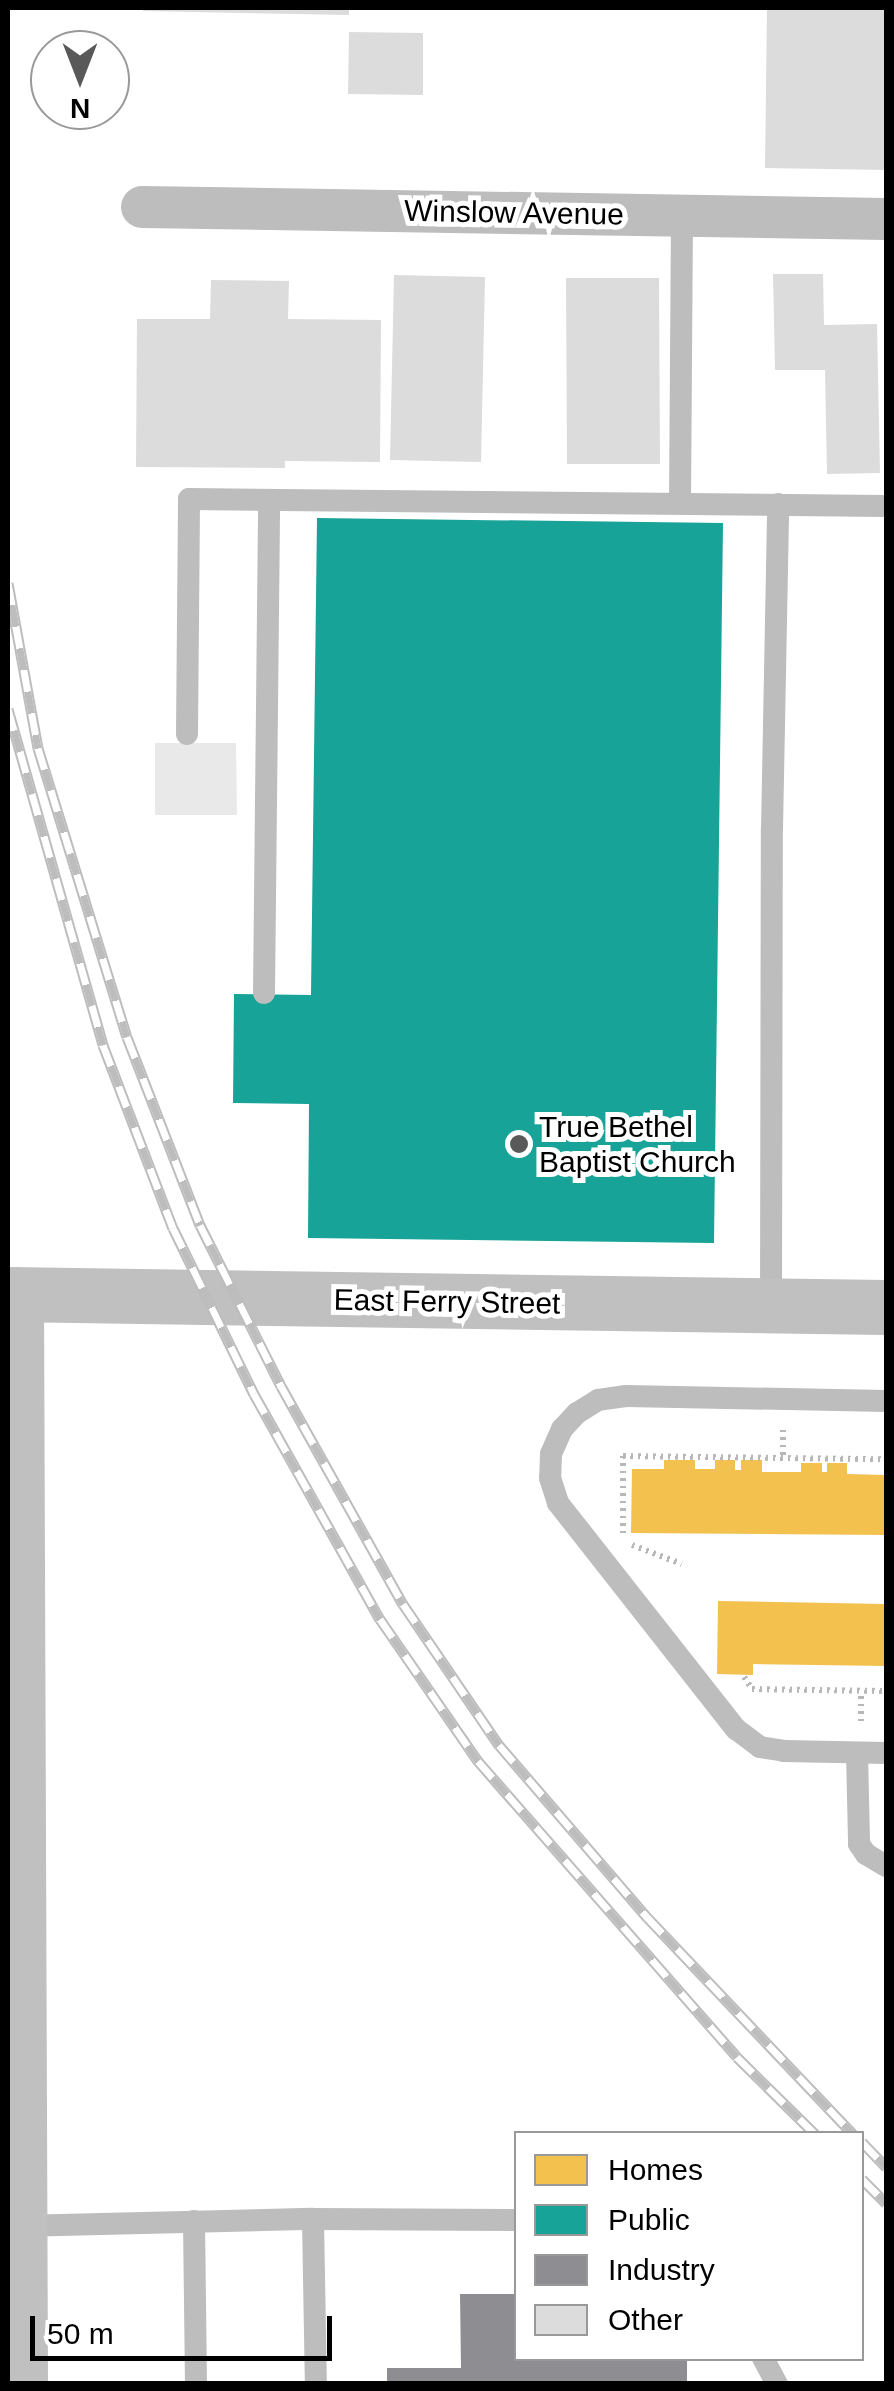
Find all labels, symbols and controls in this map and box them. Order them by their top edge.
north arrow [30,30,130,130]
text: N [70,93,90,124]
street label: Winslow Avenue [403,193,625,233]
place label: True Bethel Baptist Church [539,1109,736,1180]
marker: True Bethel Baptist Church [508,1133,530,1155]
street label: East Ferry Street [333,1282,561,1322]
legend [514,2131,864,2361]
text: Homes [608,2153,703,2186]
text: Public [608,2203,690,2236]
text: Industry [608,2253,715,2286]
scale bar [35,2296,338,2358]
text: Other [608,2303,683,2336]
text: 50 m [47,2317,114,2350]

